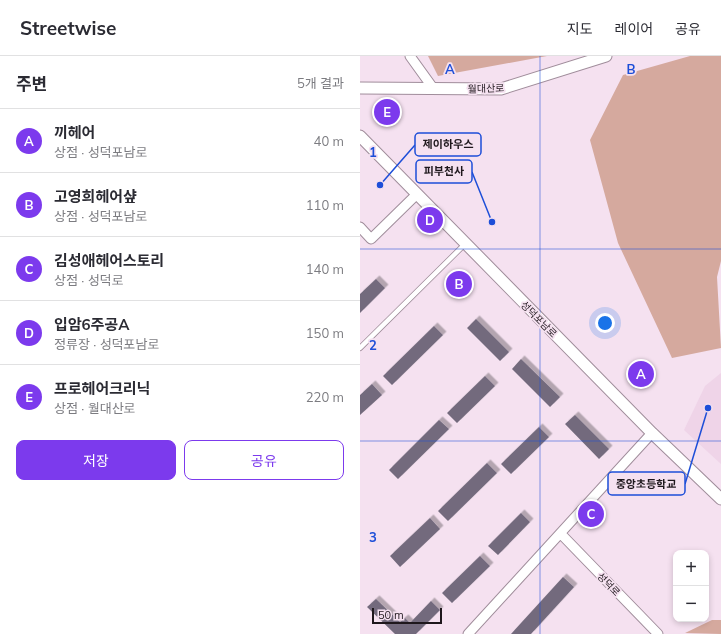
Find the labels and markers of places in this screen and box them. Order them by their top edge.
pin: E [374,97,400,127]
callout: 제이하우스 [415,133,481,156]
callout: 피부천사 [416,160,472,183]
pin: D [417,205,443,235]
pin: B [446,269,472,299]
pin: A [628,359,654,389]
callout: 중앙초등학교 [608,472,685,495]
pin: C [578,499,604,529]

